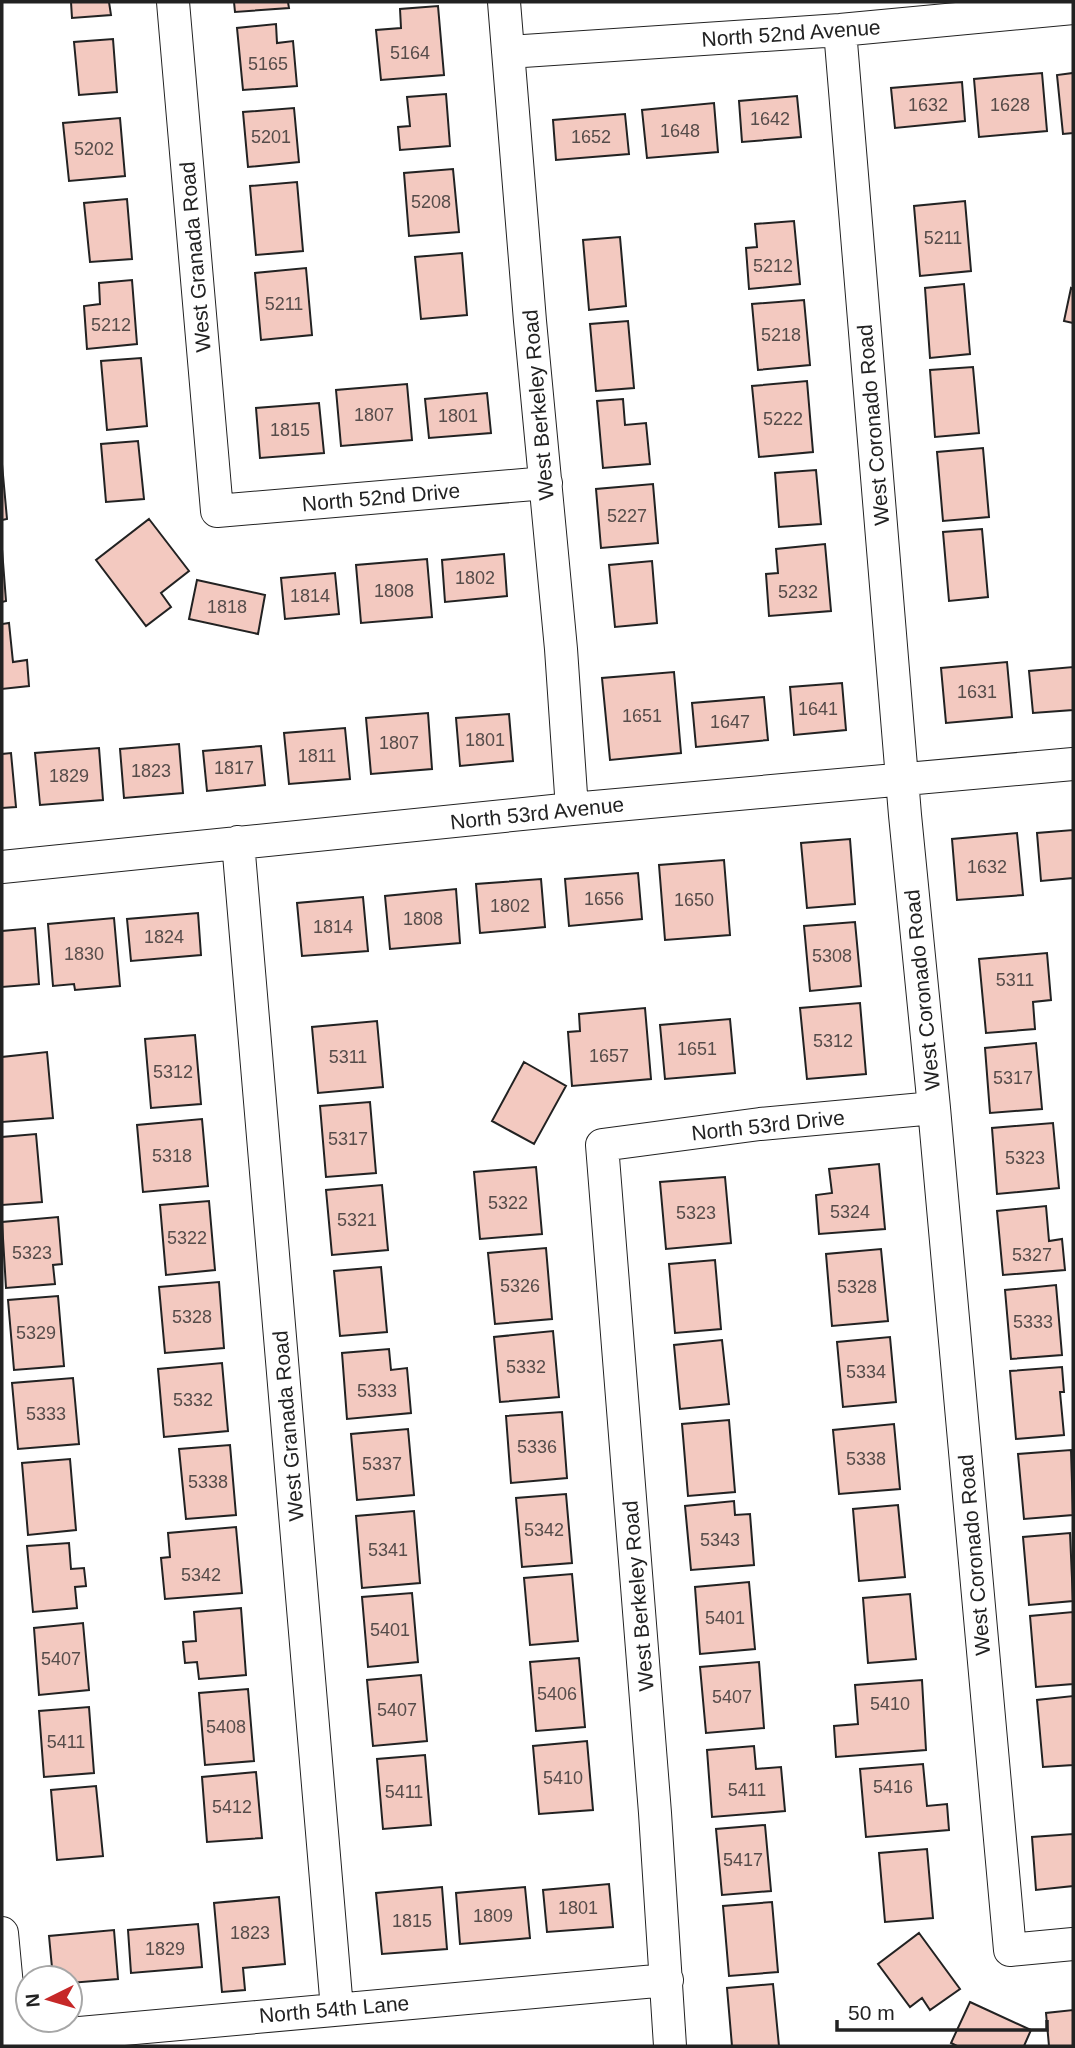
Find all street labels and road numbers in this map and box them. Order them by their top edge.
street label: North 52nd Avenue [701,15,881,51]
street label: West Granada Road [175,161,215,353]
street label: West Berkeley Road [518,309,558,501]
street label: West Coronado Road [853,324,893,526]
street label: North 52nd Drive [301,479,461,515]
street label: North 53rd Avenue [449,792,625,834]
street label: West Coronado Road [900,889,944,1091]
street label: North 53rd Drive [690,1106,846,1144]
street label: West Granada Road [268,1330,308,1522]
street label: West Coronado Road [954,1454,994,1656]
street label: West Berkeley Road [618,1500,658,1692]
street label: North 54th Lane [258,1991,410,2027]

